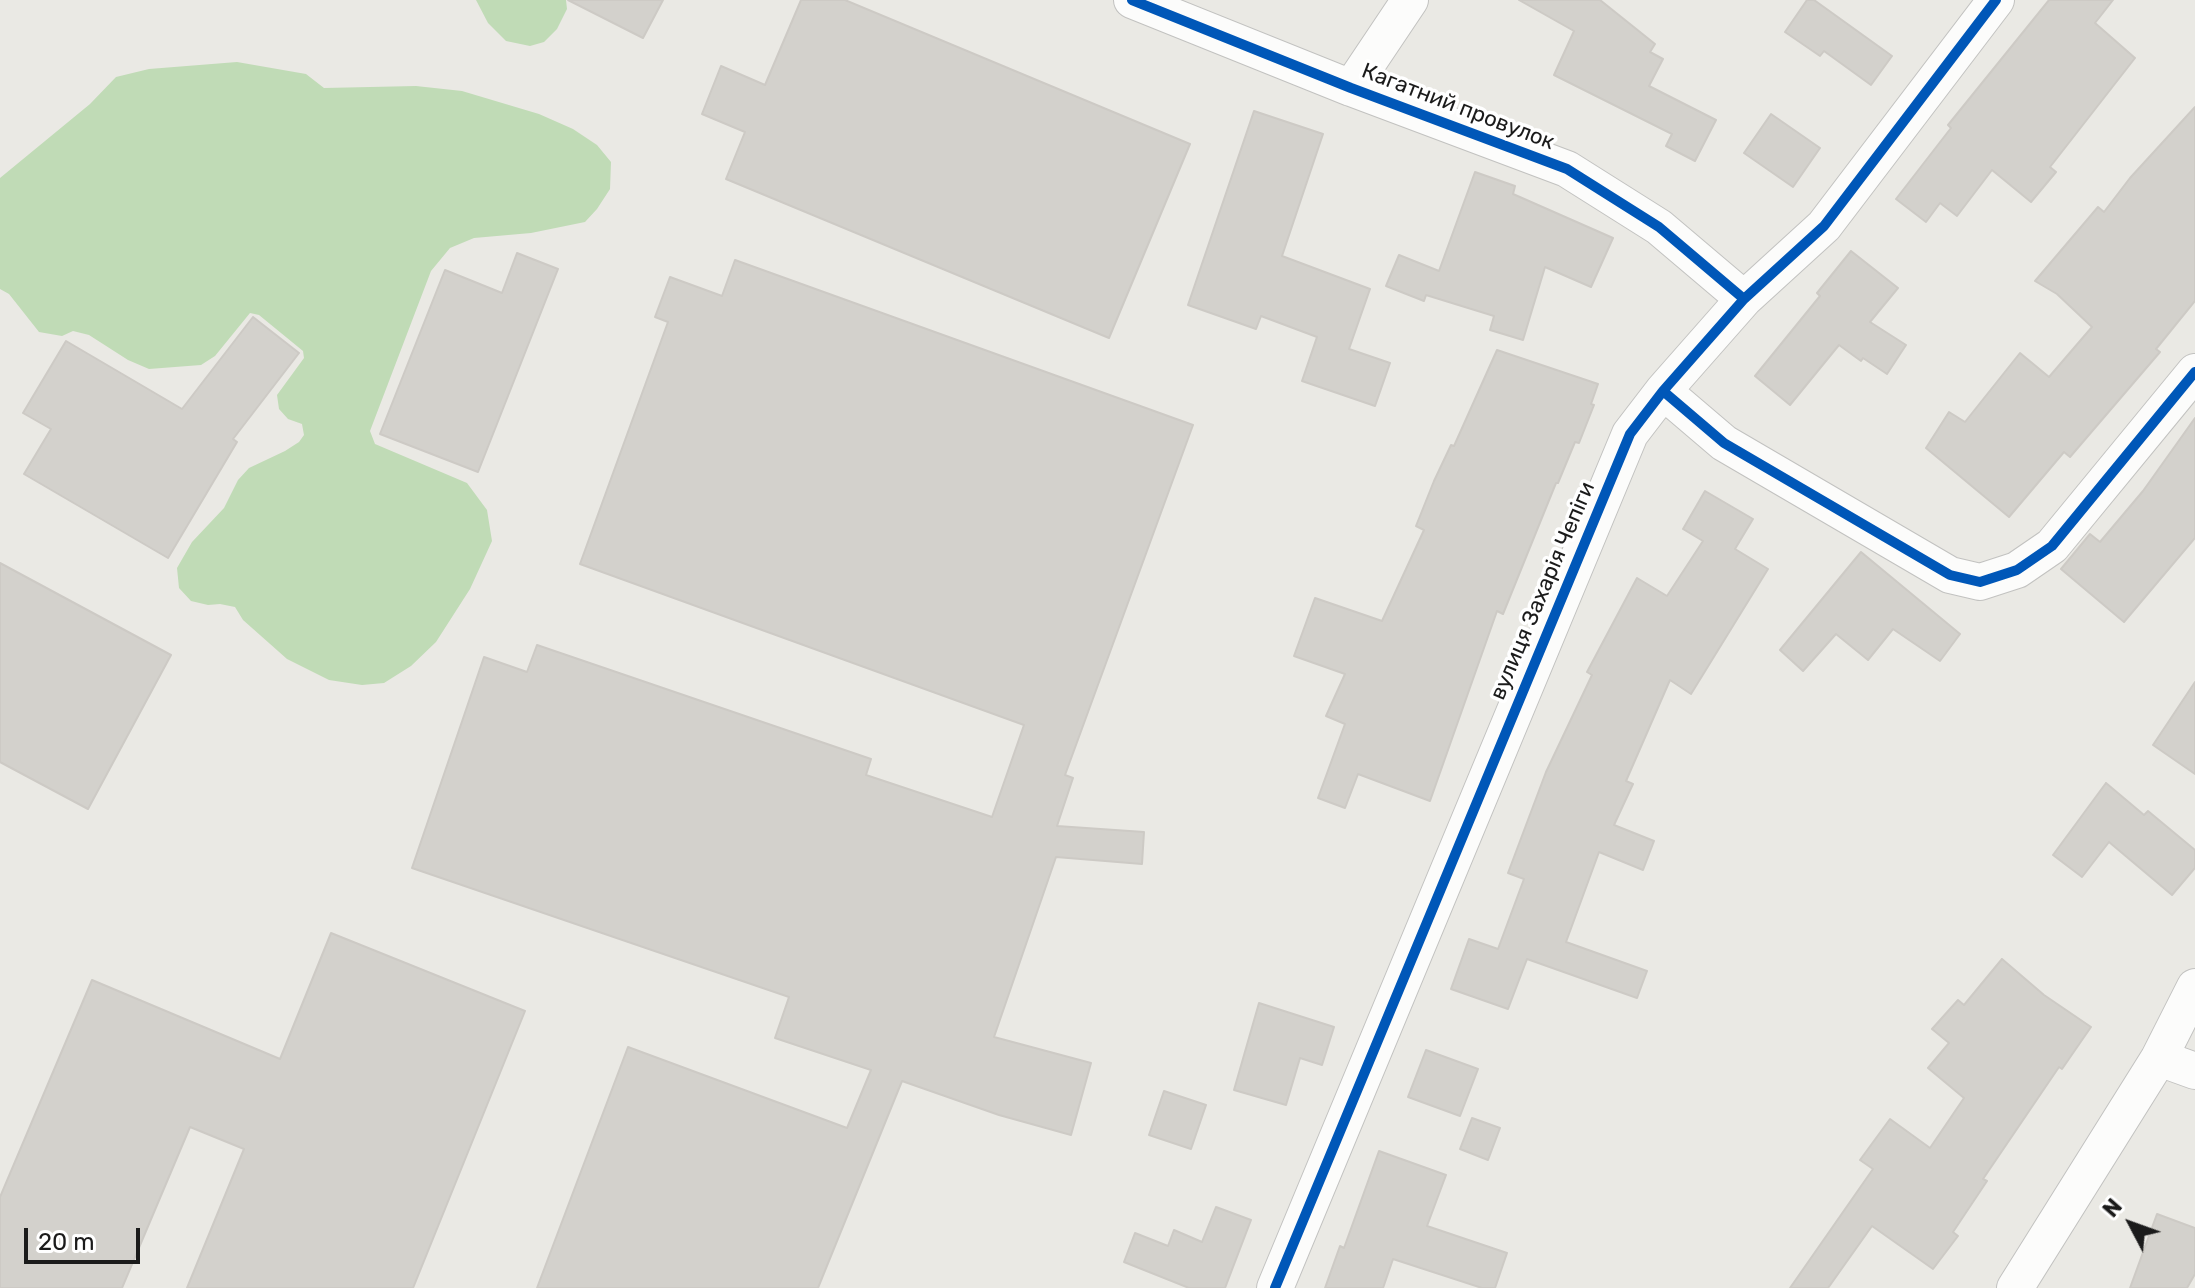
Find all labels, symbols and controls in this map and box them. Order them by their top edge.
street label: Кагатний провулок [1358,58,1558,156]
street label: вулиця Захарія Чепіги [1485,478,1601,704]
north arrow [2091,1184,2171,1264]
text: N [2097,1193,2128,1223]
scale bar [28,1212,144,1262]
text: 20 m [38,1228,95,1256]

